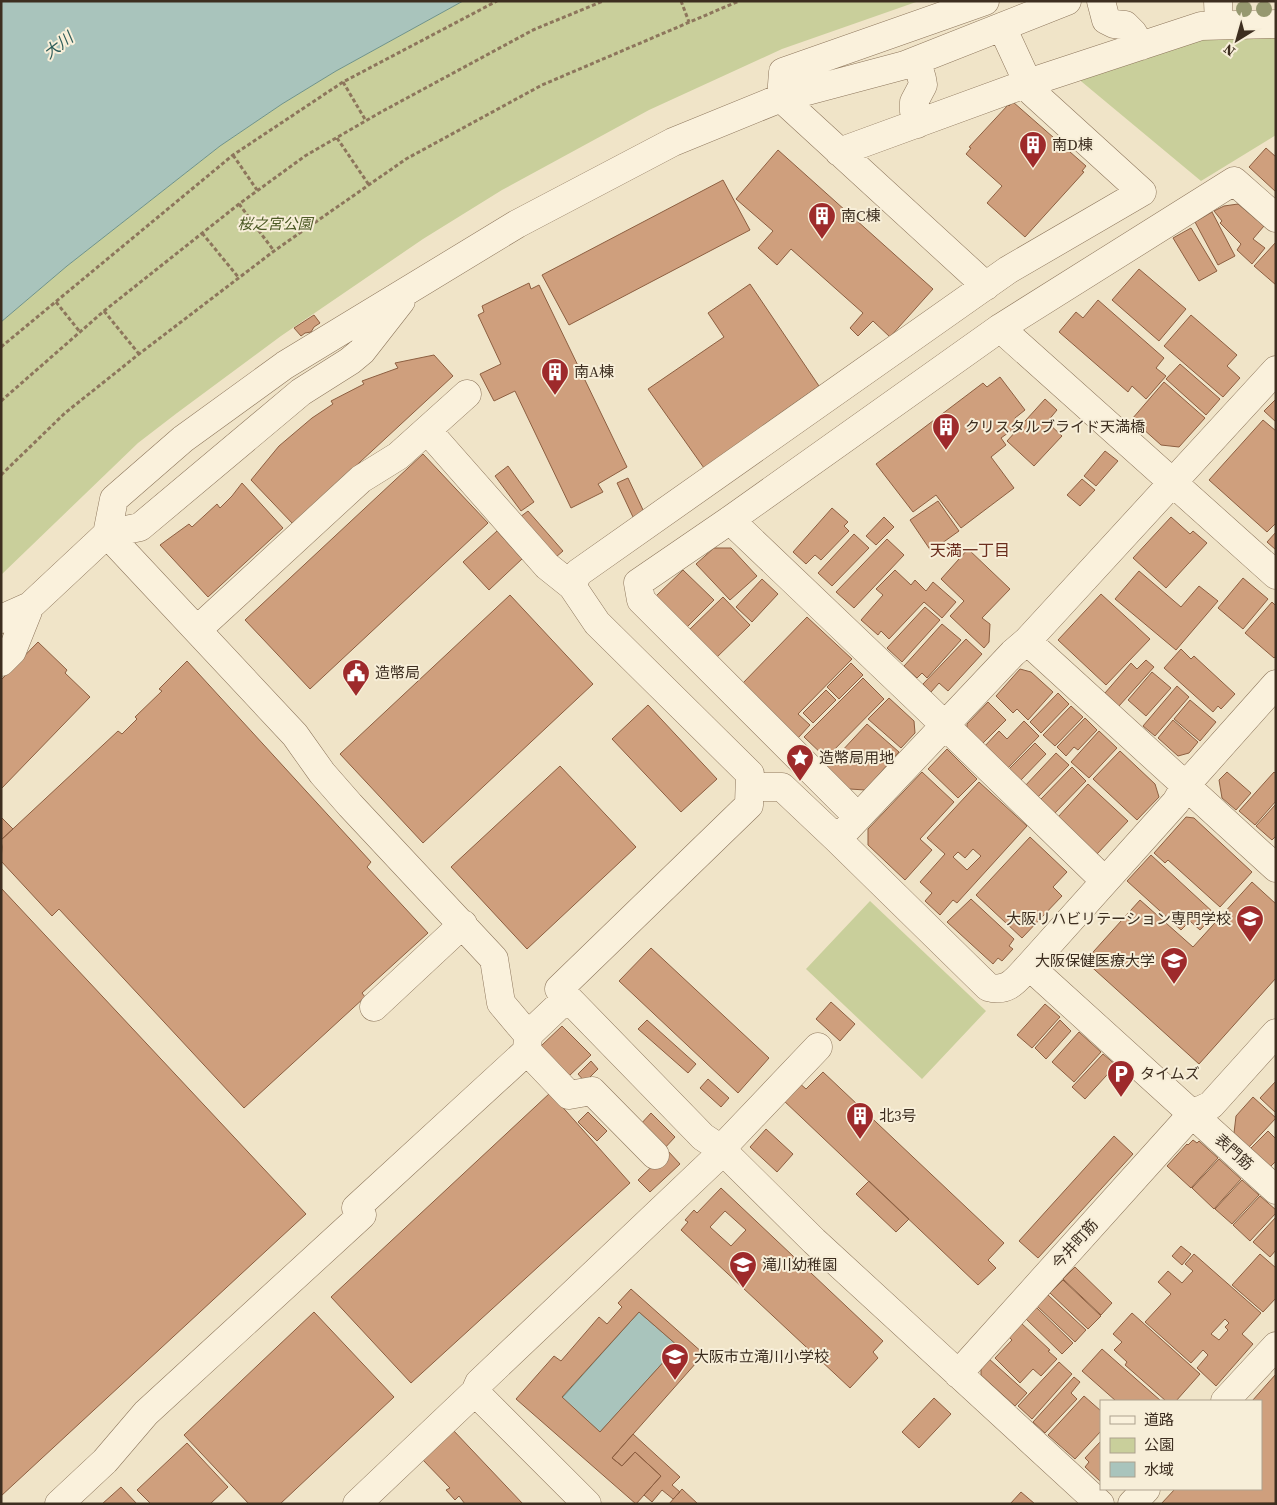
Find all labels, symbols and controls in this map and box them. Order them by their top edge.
north arrow [1212,15,1262,65]
water label: 大川 [39,25,79,63]
text: N [1219,39,1239,61]
building icon: 南D棟 [1018,130,1048,169]
place label: 南D棟 [1052,134,1093,155]
building icon: 南C棟 [807,201,837,240]
place label: 南C棟 [841,205,880,226]
park label: 桜之宮公園 [237,213,314,234]
building icon: 南A棟 [540,357,570,396]
place label: 南A棟 [574,361,614,382]
building icon: クリスタルブライド天満橋 [931,412,961,451]
place label: クリスタルブライド天満橋 [965,416,1145,437]
district label: 天満一丁目 [930,539,1010,561]
public building icon: 造幣局 [341,658,371,697]
place label: 造幣局 [375,662,420,683]
place icon: 造幣局用地 [785,743,815,782]
place label: 造幣局用地 [819,747,894,768]
school or university icon: 大阪リハビリテーション専門学校 [1235,904,1265,943]
place label: 大阪リハビリテーション専門学校 [1006,908,1231,929]
school or university icon: 大阪保健医療大学 [1159,946,1189,985]
place label: 大阪保健医療大学 [1035,950,1155,971]
parking icon: タイムズ [1106,1059,1136,1098]
place label: タイムズ [1140,1063,1200,1084]
building icon: 北3号 [845,1101,875,1140]
place label: 北3号 [879,1105,917,1126]
street label: 表門筋 [1211,1129,1258,1174]
street label: 今井町筋 [1047,1214,1103,1273]
school or university icon: 滝川幼稚園 [728,1250,758,1289]
place label: 滝川幼稚園 [762,1254,837,1275]
school or university icon: 大阪市立滝川小学校 [660,1342,690,1381]
place label: 大阪市立滝川小学校 [694,1346,829,1367]
legend [1100,1400,1262,1490]
text: 道路 [1144,1409,1174,1430]
text: 公園 [1144,1434,1174,1455]
text: 水域 [1144,1459,1174,1480]

